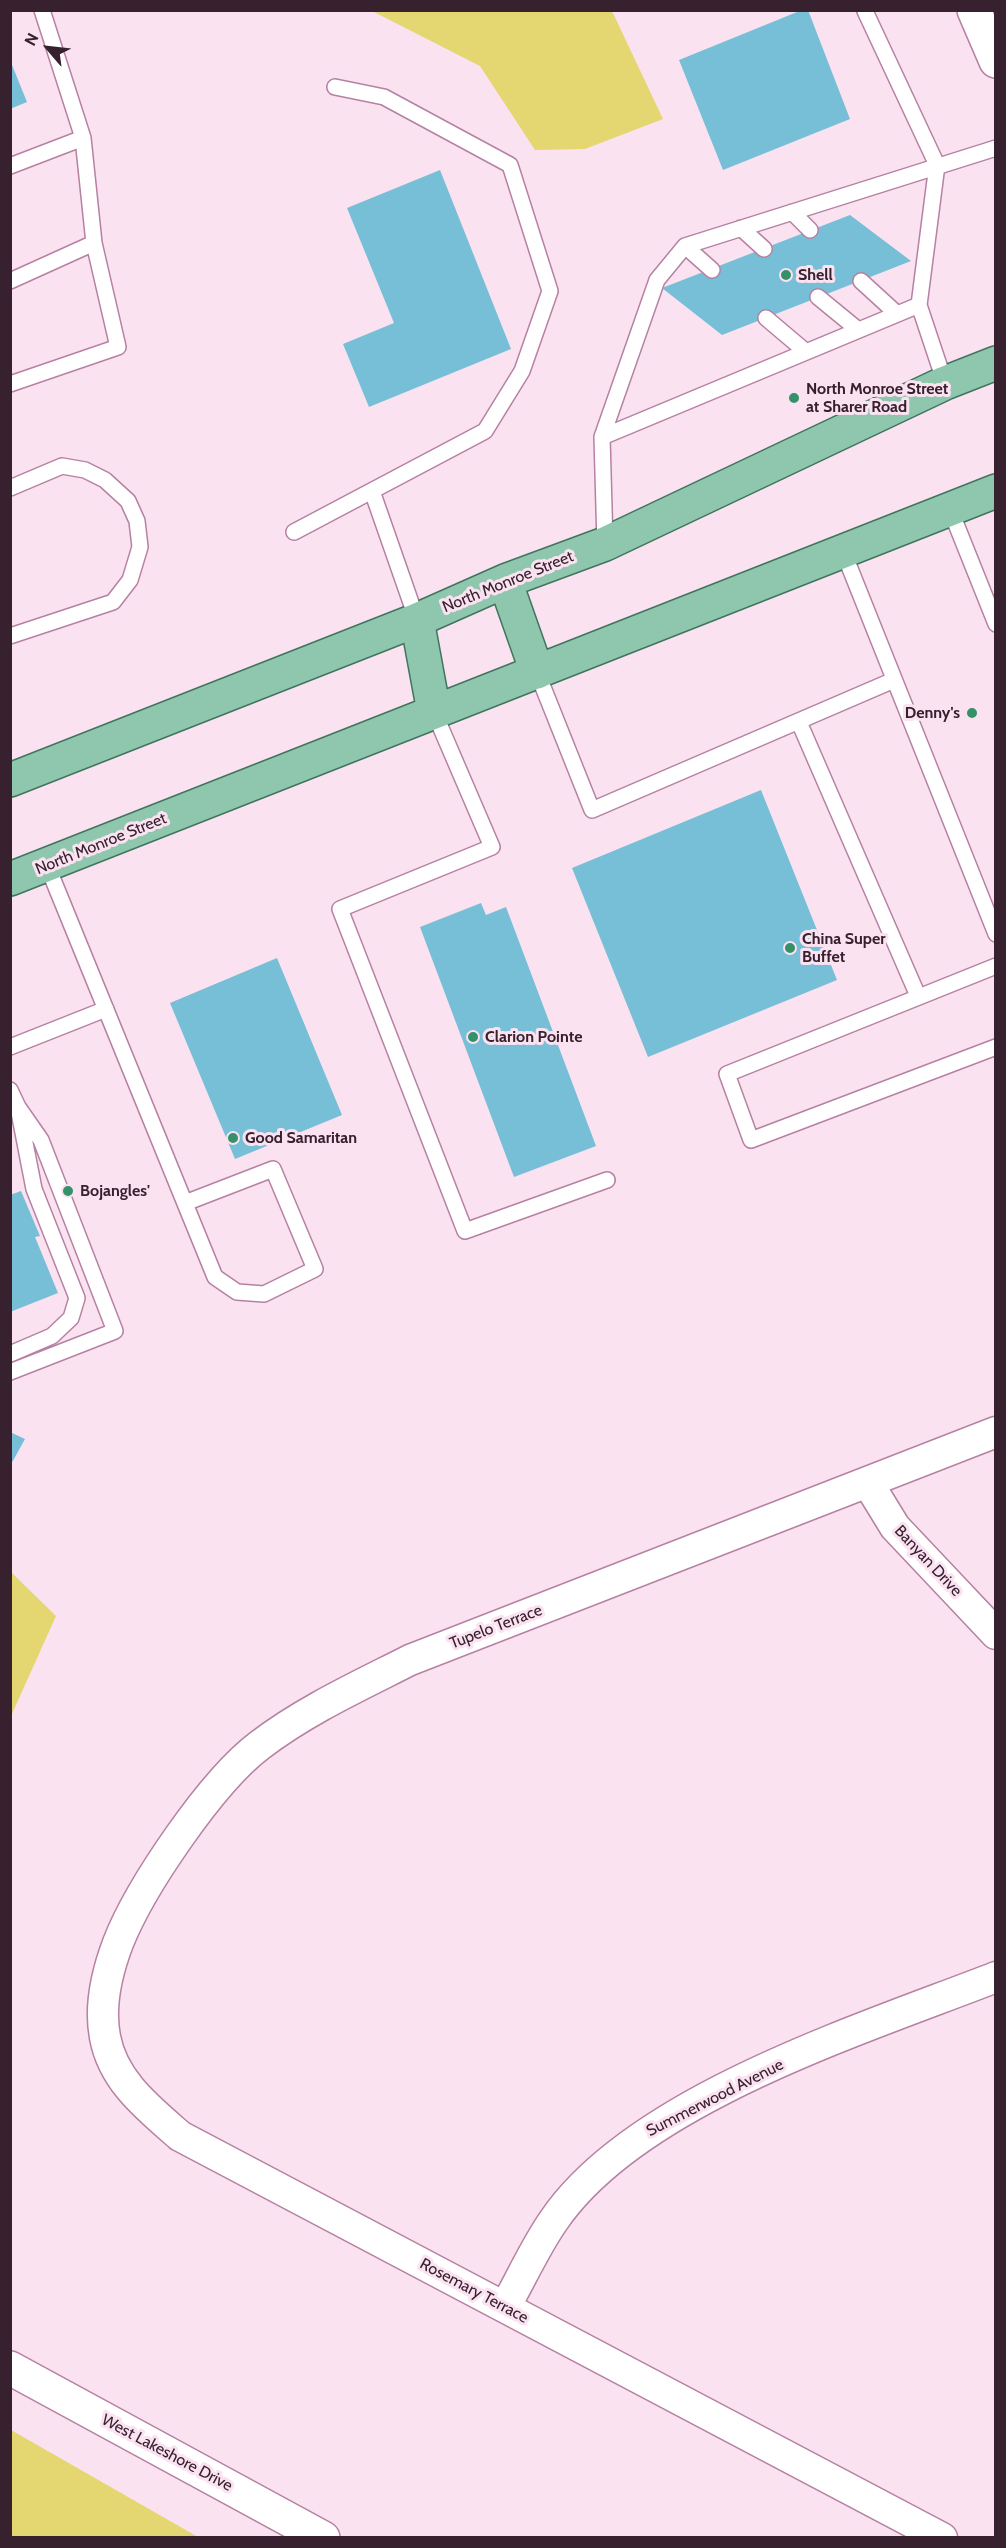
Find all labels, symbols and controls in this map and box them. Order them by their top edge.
north arrow [18,18,78,78]
text: N [21,30,43,49]
place label: Shell [798,265,833,285]
marker: Shell [779,268,793,282]
place label: North Monroe Street at Sharer Road [806,379,948,417]
marker: North Monroe Street at Sharer Road [787,391,801,405]
street label: North Monroe Street [440,547,576,617]
place label: Denny's [905,703,960,723]
marker: Denny's [965,706,979,720]
street label: North Monroe Street [33,809,169,879]
place label: China Super Buffet [802,929,885,967]
marker: China Super Buffet [783,941,797,955]
place label: Clarion Pointe [485,1027,582,1047]
marker: Clarion Pointe [466,1030,480,1044]
place label: Good Samaritan [245,1128,357,1148]
marker: Good Samaritan [226,1131,240,1145]
place label: Bojangles' [80,1181,150,1201]
marker: Bojangles' [61,1184,75,1198]
street label: Banyan Drive [890,1522,966,1600]
street label: Tupelo Terrace [447,1601,545,1653]
street label: Summerwood Avenue [643,2055,787,2141]
street label: Rosemary Terrace [417,2254,531,2328]
street label: West Lakeshore Drive [98,2410,236,2496]

